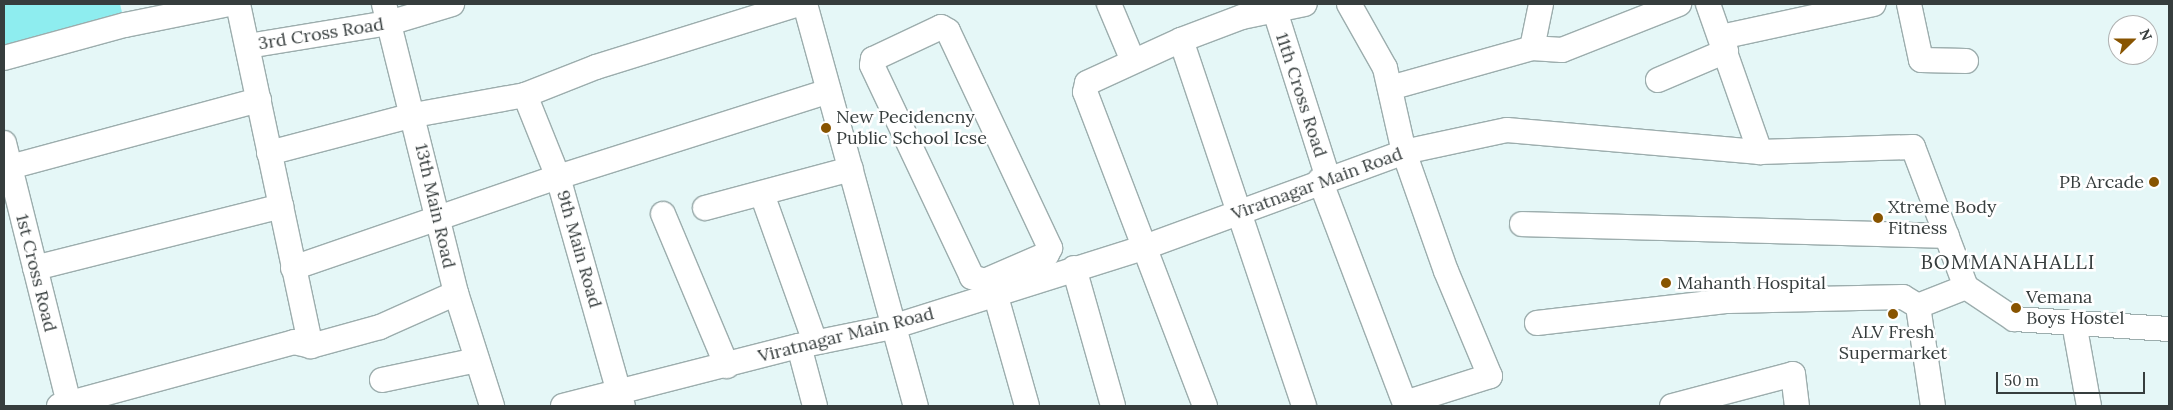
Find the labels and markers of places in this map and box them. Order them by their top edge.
place label: New Pecidencny Public School Icse [836,107,987,150]
marker: New Pecidencny Public School Icse [820,122,832,134]
place label: PB Arcade [2059,171,2144,193]
marker: PB Arcade [2148,176,2160,188]
place label: Xtreme Body Fitness [1888,197,1996,240]
marker: Xtreme Body Fitness [1872,212,1884,224]
place label: Mahanth Hospital [1677,272,1826,294]
marker: Mahanth Hospital [1659,276,1673,290]
place label: Vemana Boys Hostel [2026,287,2124,330]
marker: Vemana Boys Hostel [2010,302,2022,314]
marker: ALV Fresh Supermarket [1887,308,1899,320]
place label: ALV Fresh Supermarket [1839,322,1947,364]

